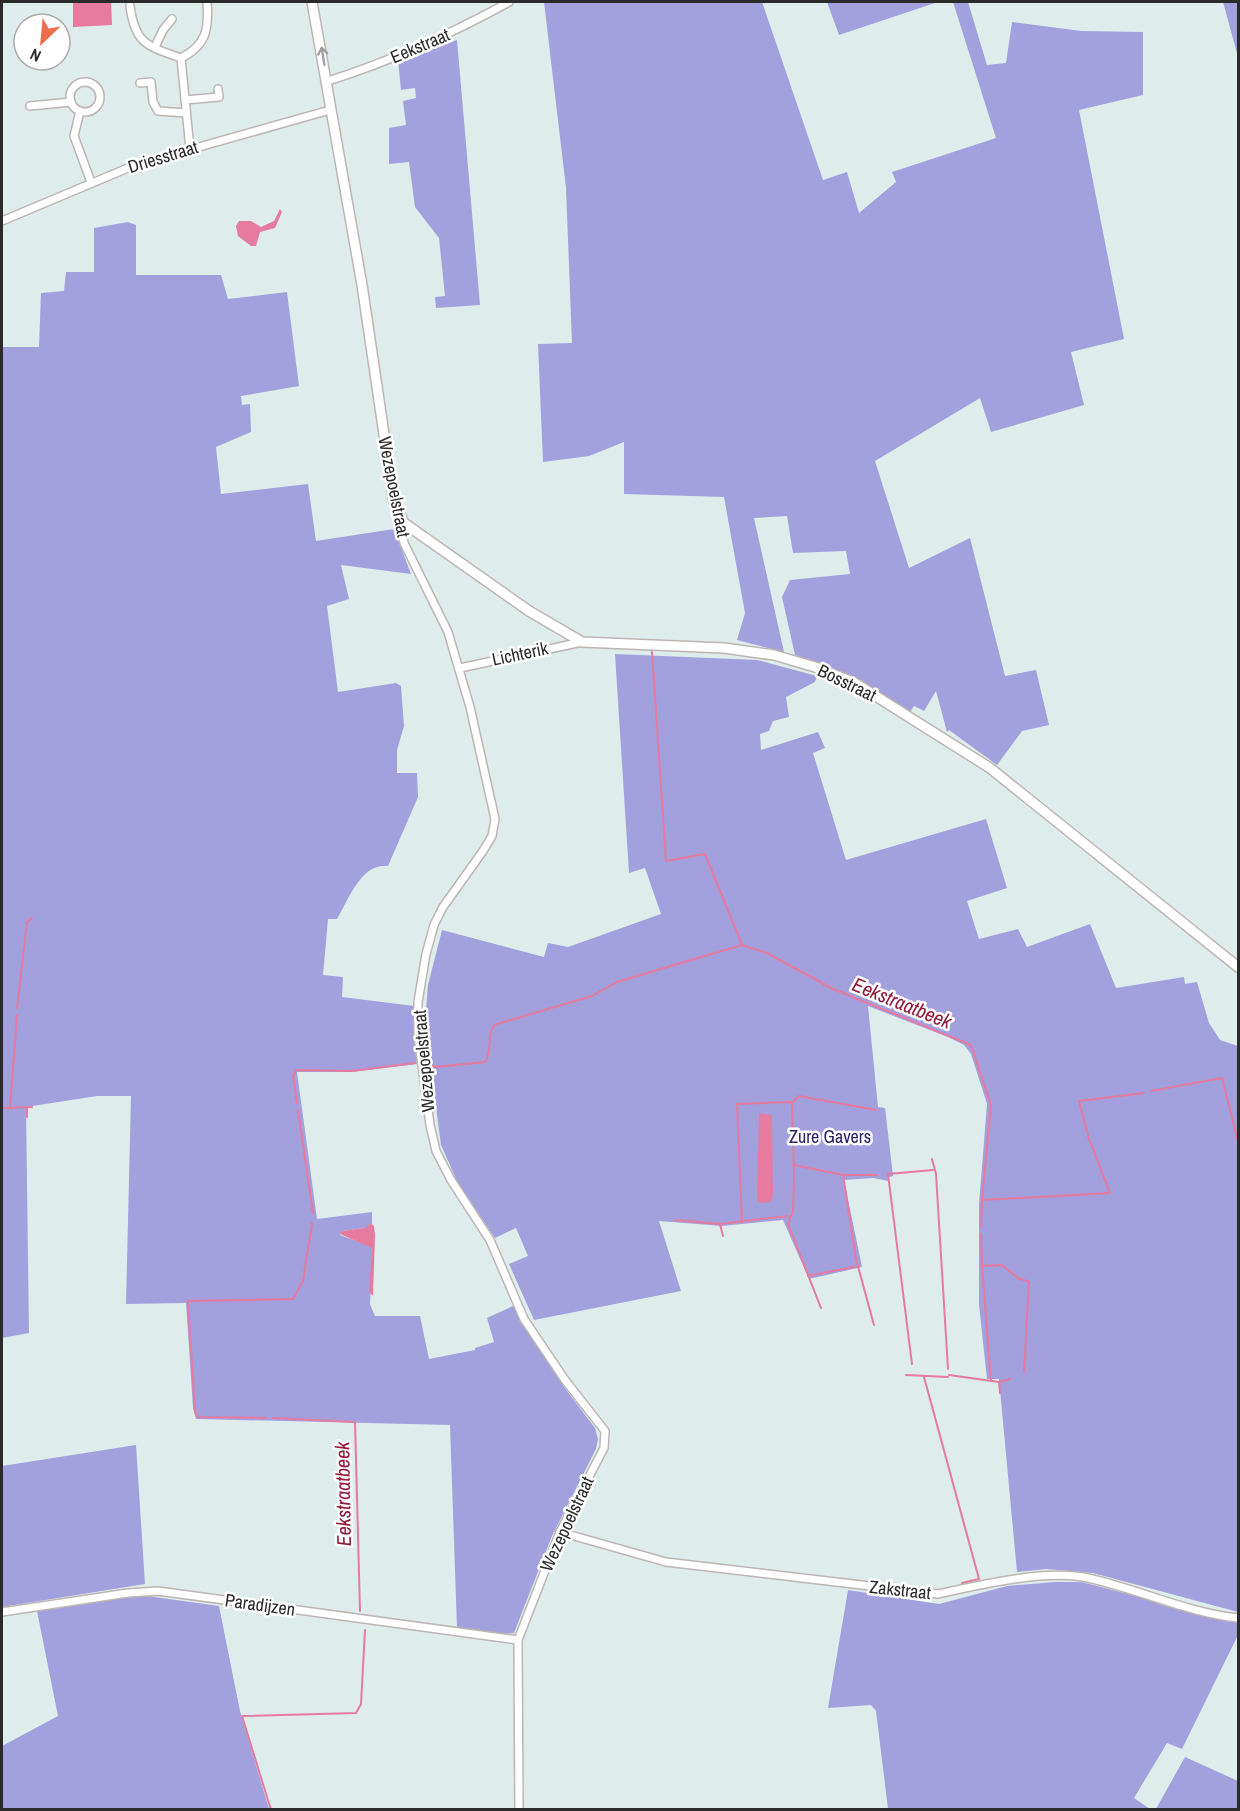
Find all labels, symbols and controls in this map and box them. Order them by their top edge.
north arrow [12,12,72,72]
street label: Eekstraat [386,22,453,69]
text: N [26,44,45,67]
one-way arrow [317,46,328,66]
street label: Driesstraat [125,134,201,179]
street label: Wezepoelstraat [372,434,417,539]
street label: Lichterik [490,635,551,672]
street label: Bosstraat [814,658,881,707]
water label: Eekstraatbeek [849,970,957,1035]
street label: Wezepoelstraat [407,1009,440,1113]
park label: Zure Gavers [789,1124,871,1149]
water label: Eekstraatbeek [328,1441,357,1547]
street label: Wezepoelstraat [534,1472,599,1575]
street label: Zakstraat [868,1574,932,1605]
street label: Paradijzen [223,1587,297,1622]

